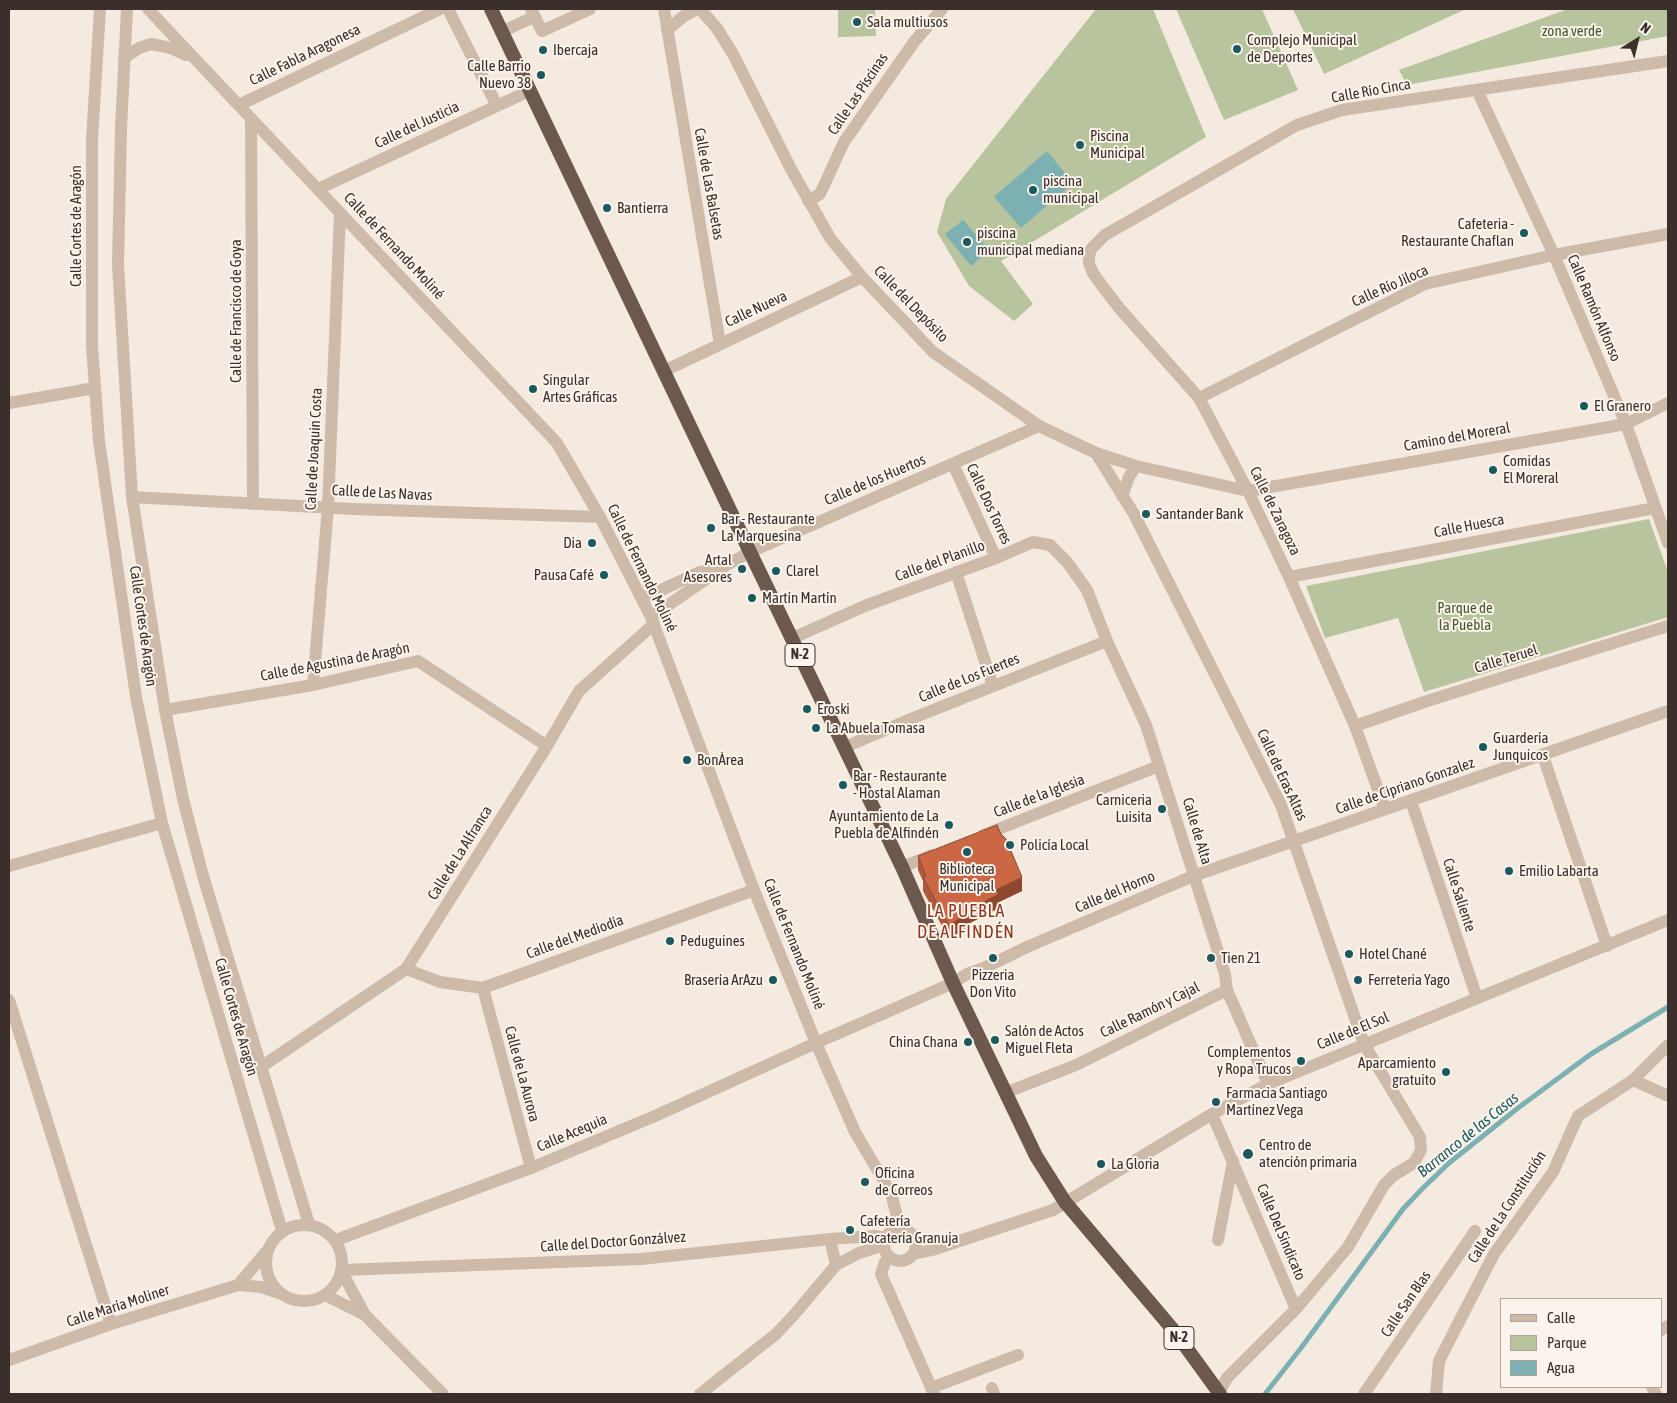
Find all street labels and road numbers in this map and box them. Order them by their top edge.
street label: Calle Fabla Aragonesa [247,20,363,90]
street label: Calle Las Piscinas [824,50,892,138]
street label: Calle Río Cinca [1330,75,1412,107]
street label: Calle del Justicia [372,98,462,152]
street label: Calle de Las Balsetas [690,127,728,241]
street label: Calle Cortes de Aragón [67,165,85,287]
street label: Calle de Fernando Moliné [340,189,448,303]
street label: Calle de Francisco de Goya [227,239,245,383]
street label: Calle Ramón Alfonso [1563,252,1625,364]
street label: Calle Río Jiloca [1349,261,1431,311]
street label: Calle del Depósito [870,262,952,346]
street label: Calle Nueva [722,287,790,331]
street label: Calle de Joaquin Costa [302,387,326,511]
street label: Camino del Moreral [1402,419,1512,455]
street label: Calle de los Huertos [822,451,928,509]
street label: Calle Dos Torres [962,461,1016,547]
street label: Calle de Zaragoza [1246,464,1304,558]
street label: Calle de Las Navas [331,481,433,505]
street label: Calle de Fernando Moliné [603,501,681,635]
street label: Calle Huesca [1432,510,1506,542]
street label: Calle del Planillo [893,536,987,586]
street label: Calle Cortes de Aragón [126,564,160,688]
street label: Calle de Agustina de Aragón [259,639,411,685]
street label: Calle Teruel [1472,641,1540,677]
road number: N-2 [785,644,815,666]
street label: Calle de Los Fuertes [916,650,1022,706]
street label: Calle de Eras Altas [1253,726,1311,824]
street label: Calle de Cipriano Gonzalez [1333,754,1477,818]
street label: Calle de la Iglesia [991,770,1087,822]
street label: Calle de Alta [1178,795,1216,867]
street label: Calle de La Alfranca [424,803,496,903]
street label: Calle Saliente [1439,856,1479,934]
street label: Calle del Horno [1072,867,1158,917]
street label: Calle de Fernando Moliné [759,876,829,1012]
street label: Calle del Mediodía [524,911,626,963]
street label: Calle Cortes de Aragón [211,956,261,1078]
street label: Calle Ramón y Cajal [1097,978,1203,1042]
street label: Calle de El Sol [1314,1008,1392,1054]
street label: Calle de La Aurora [501,1024,543,1124]
street label: Calle Acequia [534,1110,610,1156]
street label: Calle de La Constitución [1464,1147,1550,1267]
street label: Calle Del Sindicato [1253,1181,1309,1283]
street label: Calle del Doctor Gonzálvez [540,1228,686,1256]
street label: Calle San Blas [1377,1267,1435,1341]
street label: Calle María Moliner [64,1281,172,1331]
road number: N-2 [1164,1326,1194,1350]

